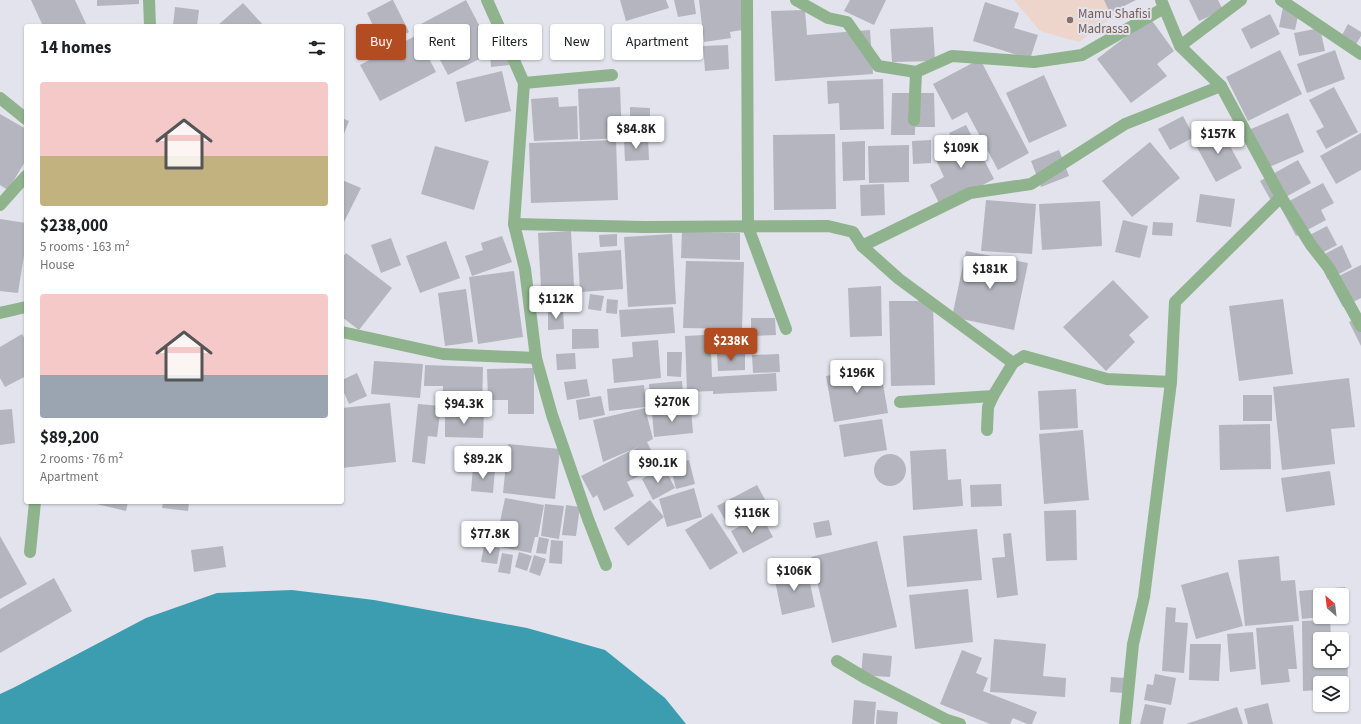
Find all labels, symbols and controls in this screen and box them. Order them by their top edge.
place label: Mamu Shafisi Madrassa [1078,5,1151,38]
marker: Mamu Shafisi Madrassa [1065,15,1075,25]
chip: Buy [356,24,406,60]
chip: Rent [414,24,470,60]
chip: Filters [478,24,542,60]
chip: New [550,24,604,60]
chip: Apartment [612,24,703,60]
text: 14 homes [40,36,111,60]
icon: filters [306,37,328,59]
icon: home [148,108,220,180]
pin: $84.8K [603,116,669,150]
text: $84.8K [616,120,656,138]
pin: $157K [1190,121,1246,155]
text: $157K [1200,125,1236,143]
pin: $109K [933,135,989,169]
text: $109K [943,139,979,157]
text: $238,000 [40,214,108,238]
text: 5 rooms · 163 m² [40,238,130,256]
text: House [40,256,75,274]
pin: $181K [962,256,1018,290]
text: $181K [972,260,1008,278]
pin: $112K [528,286,584,320]
text: $112K [538,290,574,308]
icon: home [148,320,220,392]
pin: $238K [703,328,759,362]
text: $238K [713,332,749,350]
pin: $196K [829,360,885,394]
text: $196K [839,364,875,382]
pin: $270K [644,389,700,423]
pin: $94.3K [431,391,497,425]
text: $270K [654,393,690,411]
text: $94.3K [444,395,484,413]
text: $89,200 [40,426,99,450]
pin: $89.2K [450,446,516,480]
text: 2 rooms · 76 m² [40,450,123,468]
text: $89.2K [463,450,503,468]
pin: $90.1K [625,450,691,484]
text: $90.1K [638,454,678,472]
text: Apartment [40,468,98,486]
pin: $116K [724,500,780,534]
text: $116K [734,504,770,522]
pin: $77.8K [457,521,523,555]
text: $77.8K [470,525,510,543]
pin: $106K [766,558,822,592]
text: $106K [776,562,812,580]
north arrow [1313,588,1349,624]
map controls [1313,588,1349,712]
button: locate [1313,632,1349,668]
button: layers [1313,676,1349,712]

